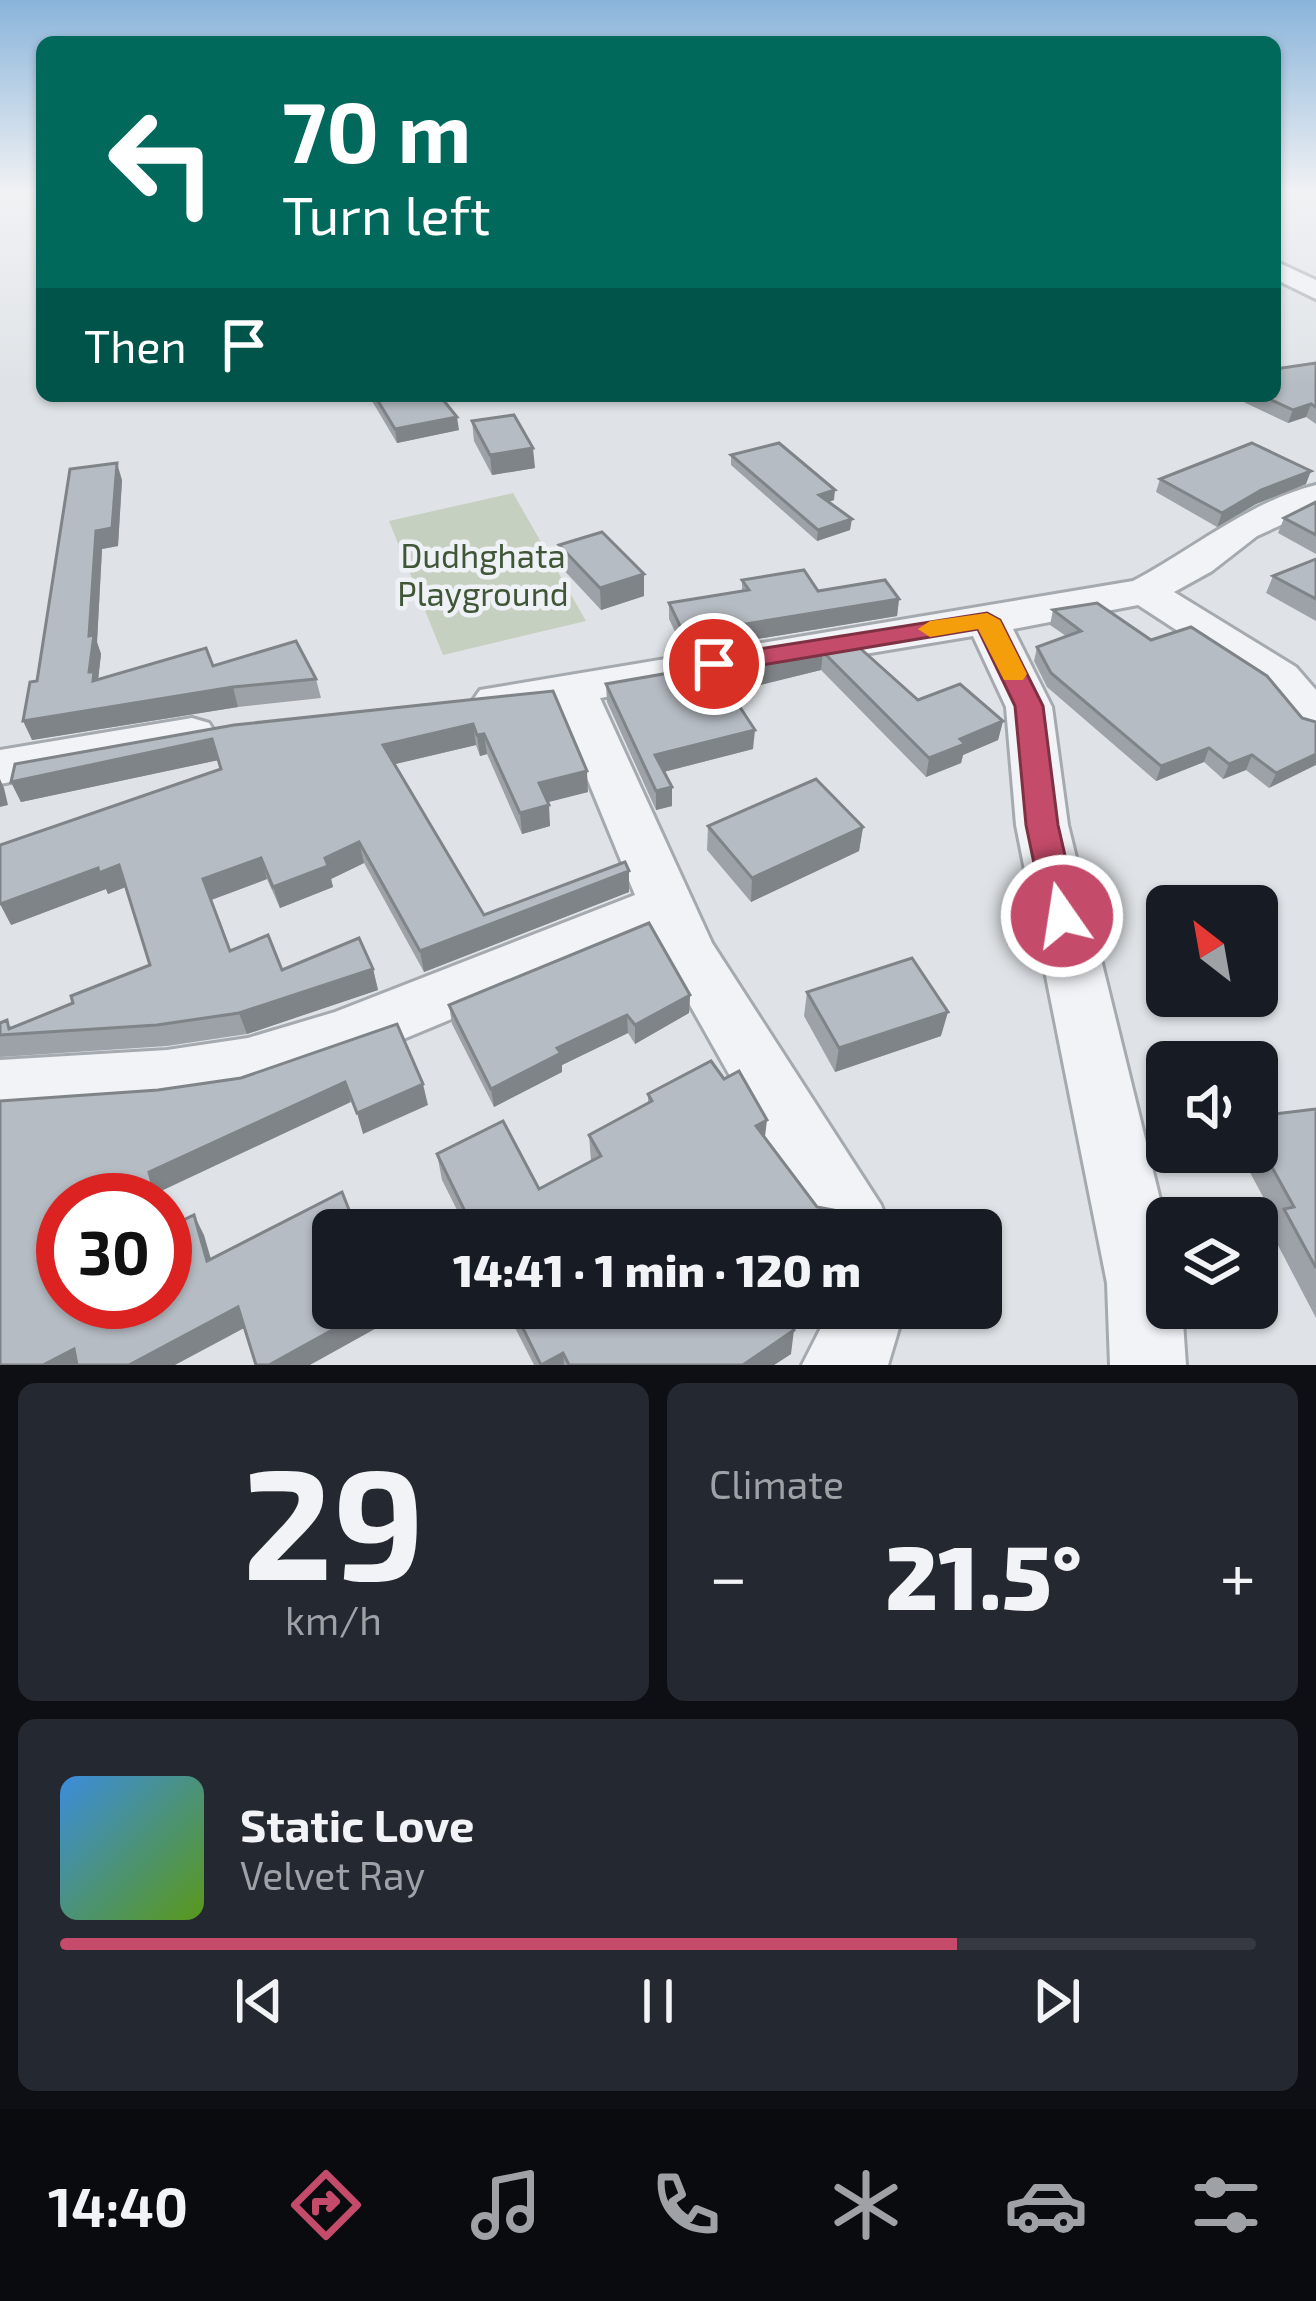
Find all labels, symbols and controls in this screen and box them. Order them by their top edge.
text: 70 m [282,79,472,180]
icon: left [84,84,240,240]
text: Turn left [282,181,491,246]
icon: arrive [211,312,277,378]
text: Then [84,318,187,372]
park label: Dudhghata Playground [397,535,569,613]
pin [663,613,765,715]
icon: arrive [681,631,747,697]
position arrow [999,853,1125,979]
north arrow [1146,885,1278,1017]
map controls [1146,885,1278,1329]
button: sound [1146,1041,1278,1173]
speed limit sign: 30 [36,1173,192,1329]
button: layers [1146,1197,1278,1329]
text: 14:41 · 1 min · 120 m [453,1242,861,1296]
text: 29 [242,1424,425,1611]
text: Climate [709,1460,844,1507]
text: 21.5° [885,1520,1082,1628]
text: − [709,1535,748,1614]
text: + [1220,1535,1256,1614]
text: km/h [285,1596,382,1643]
text: Static Love [240,1797,475,1851]
text: Velvet Ray [240,1851,425,1898]
icon: previous [226,1968,292,2034]
icon: pause [625,1968,691,2034]
icon: next [1024,1968,1090,2034]
icon: directions [284,2163,368,2247]
icon: music [464,2163,548,2247]
icon: phone [644,2163,728,2247]
icon: climate [824,2163,908,2247]
icon: car [1004,2163,1088,2247]
icon: filters [1184,2163,1268,2247]
text: 14:40 [48,2173,188,2238]

